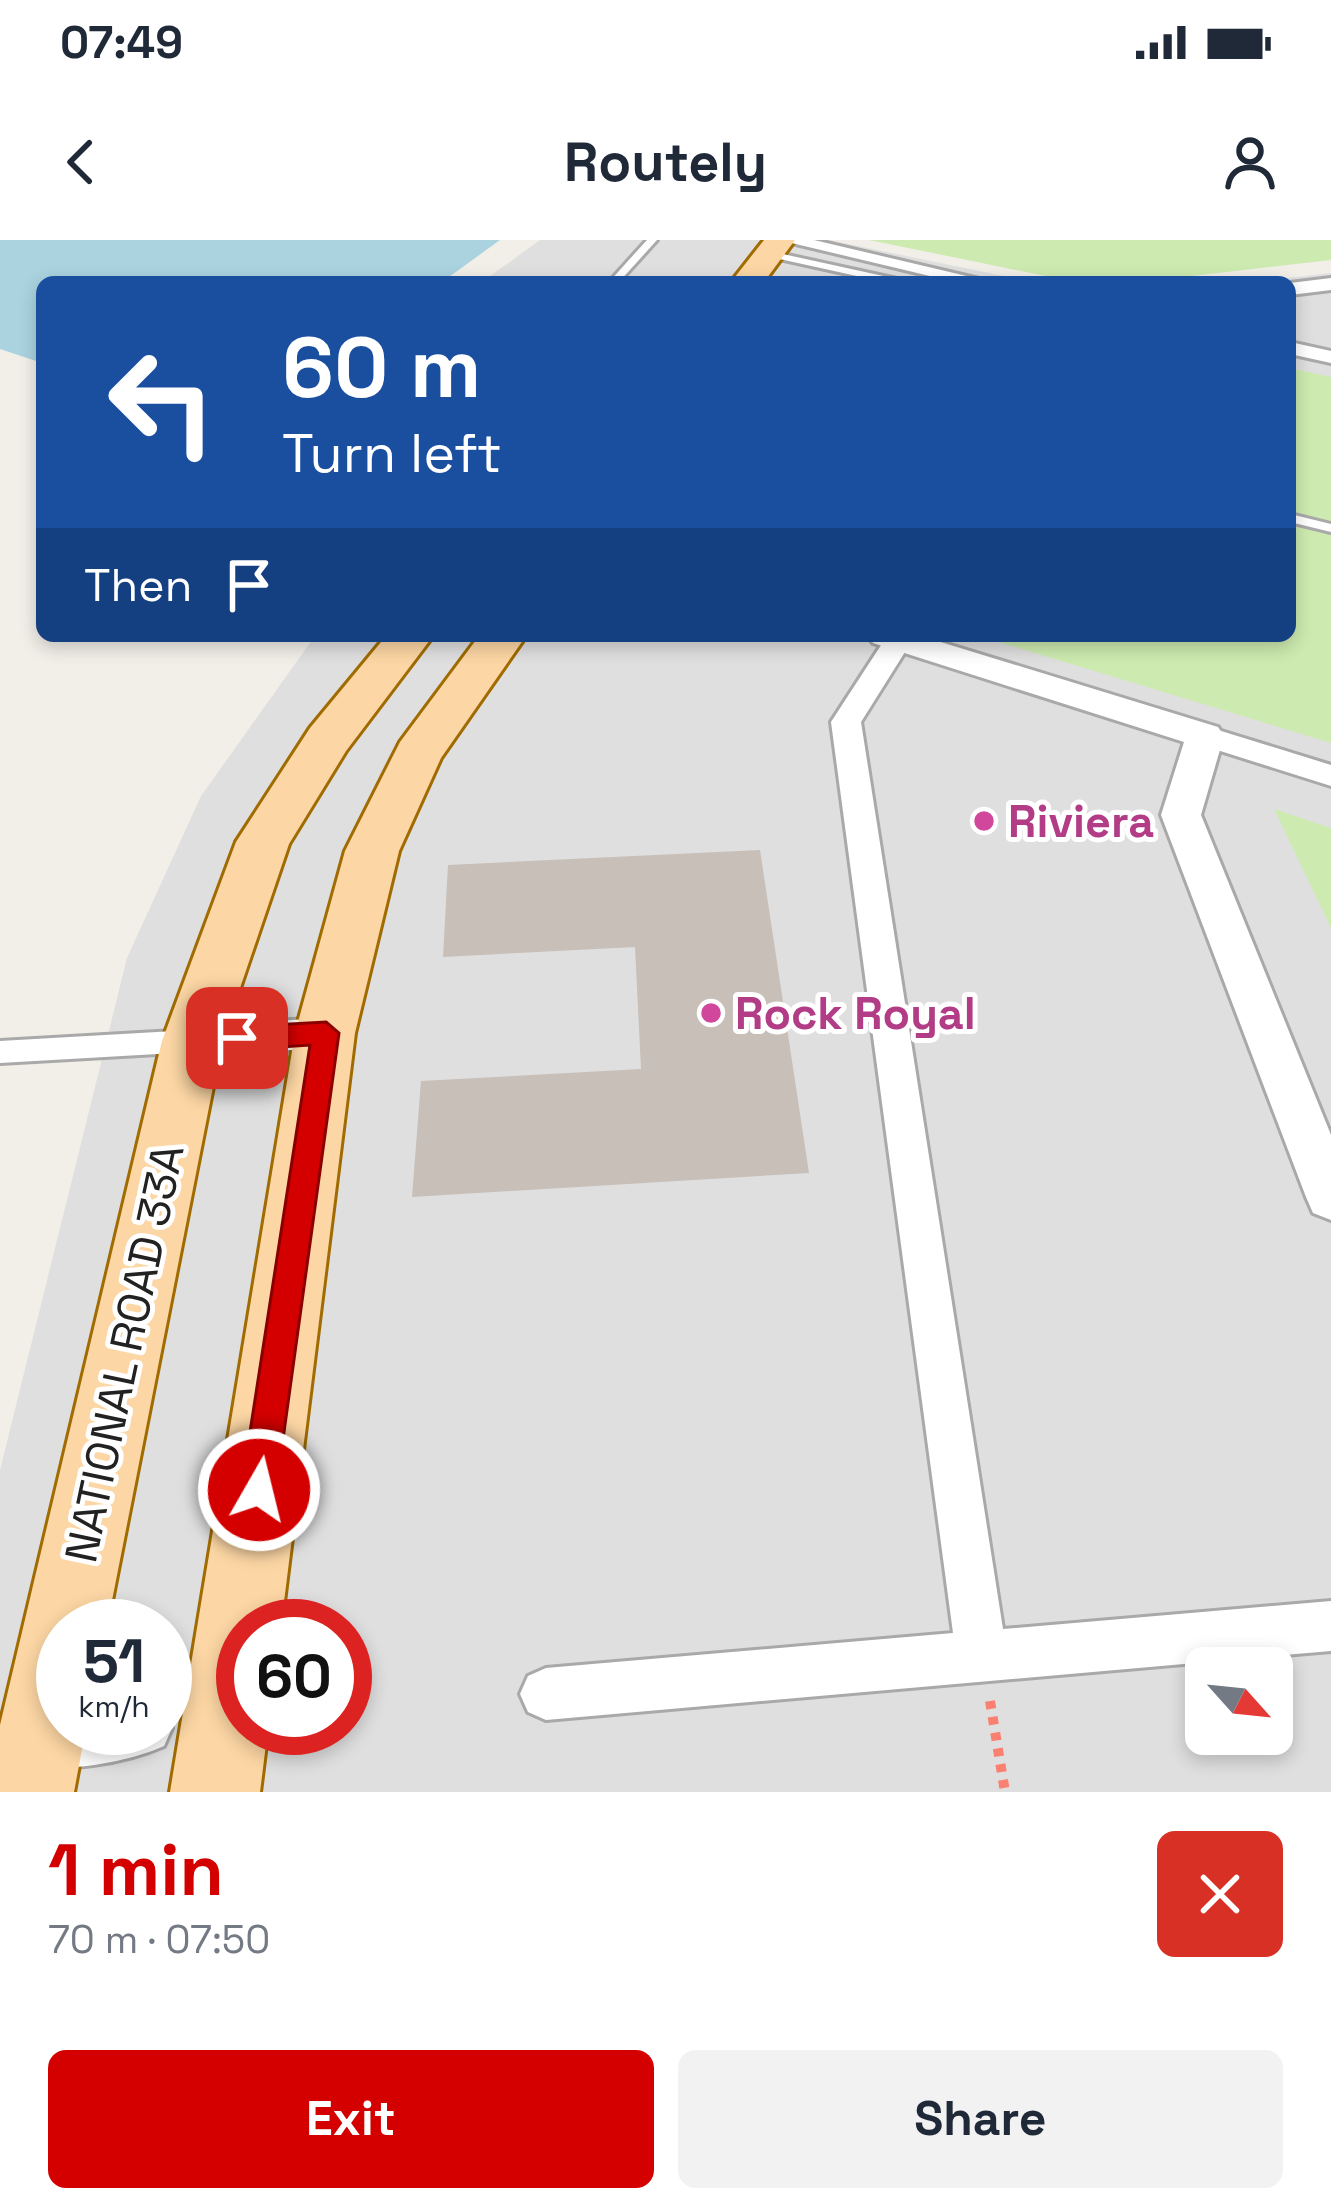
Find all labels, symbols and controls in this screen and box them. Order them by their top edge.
text: 07:49 [60,14,183,71]
text: Routely [564,128,767,197]
icon: back [48,129,114,195]
icon: person [1217,129,1283,195]
text: 60 m [282,314,481,422]
icon: left [84,324,240,480]
text: Turn left [282,419,502,488]
icon: arrive [216,552,282,618]
text: Then [84,557,192,614]
place label: Riviera [1008,793,1154,850]
marker: Riviera [971,808,997,834]
place label: Rock Royal [735,985,976,1042]
pin [186,987,288,1089]
marker: Rock Royal [698,1000,724,1026]
icon: arrive [204,1005,270,1071]
street label: NATIONAL ROAD 33A [52,1139,197,1567]
position arrow [196,1427,322,1553]
speed limit sign: 60 [216,1599,372,1755]
text: 51 [83,1623,145,1700]
north arrow [1185,1647,1293,1755]
map controls [1185,1647,1293,1755]
text: km/h [78,1687,150,1726]
text: 1 min [48,1824,224,1916]
button: close [1157,1831,1283,1957]
text: 70 m · 07:50 [48,1915,270,1964]
button: Exit [48,2050,654,2188]
button: Share [678,2050,1283,2188]

